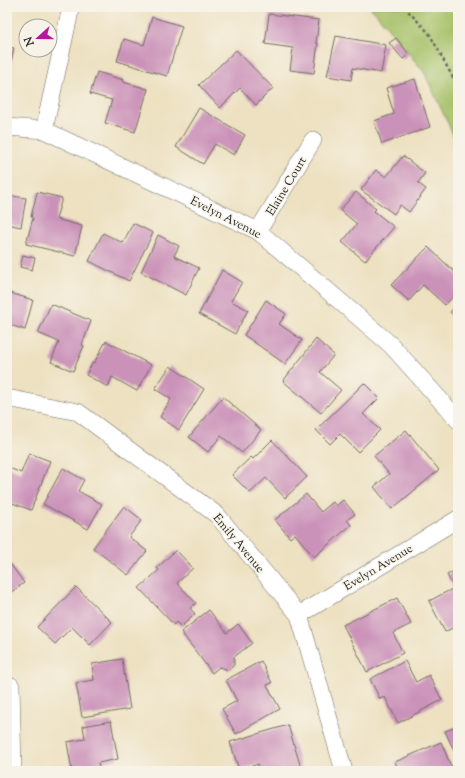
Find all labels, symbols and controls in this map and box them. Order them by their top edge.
north arrow [18,18,58,58]
text: N [20,34,39,49]
street label: Elaine Court [262,154,312,219]
street label: Evelyn Avenue [187,192,265,244]
street label: Emily Avenue [208,510,269,577]
street label: Evelyn Avenue [341,540,417,596]

